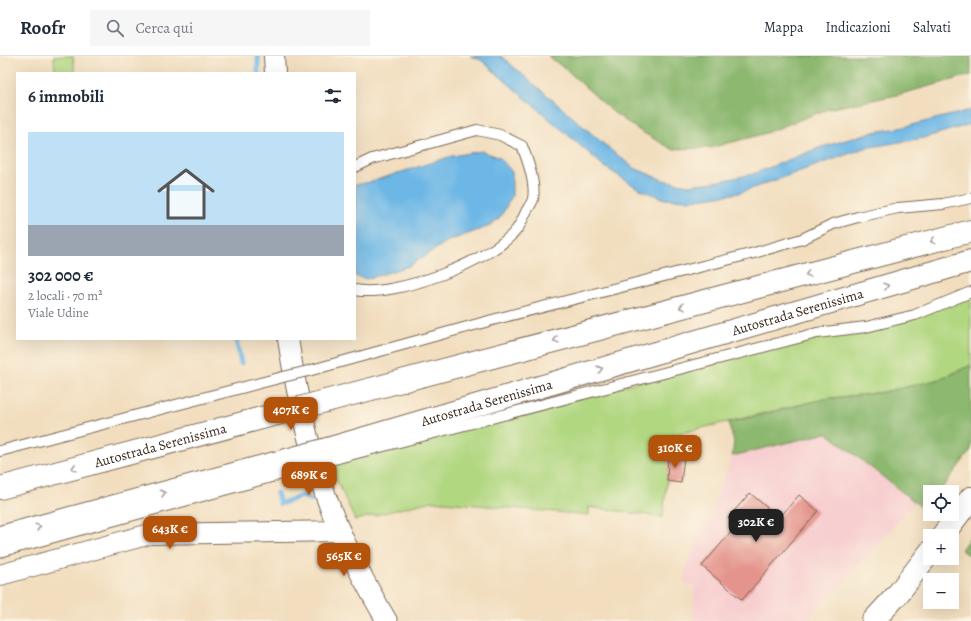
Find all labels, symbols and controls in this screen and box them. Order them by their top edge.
search box [90,10,370,46]
text: Roofr [20,15,66,41]
icon: search [104,17,126,39]
text: Cerca qui [136,18,193,38]
text: Mappa [764,18,803,37]
text: Indicazioni [825,18,891,37]
text: Salvati [913,18,951,37]
text: 6 immobili [28,85,104,108]
icon: filters [322,85,344,107]
icon: home [150,158,222,230]
one-way arrow [930,237,937,245]
text: 302 000 € [28,264,93,287]
one-way arrow [804,270,811,278]
one-way arrow [882,282,889,291]
street label: Autostrada Serenissima [729,284,866,341]
text: 2 locali · 70 m² [28,287,102,304]
one-way arrow [679,303,685,311]
text: Viale Udine [28,304,89,321]
one-way arrow [553,336,559,344]
one-way arrow [596,365,603,374]
street label: Autostrada Serenissima [418,375,555,431]
pin: 407K € [258,397,324,431]
text: 407K € [273,401,309,418]
street label: Autostrada Serenissima [91,419,229,473]
pin: 310K € [642,435,708,469]
text: 310K € [657,439,693,456]
pin: 689K € [276,462,342,496]
one-way arrow [71,463,78,472]
text: 689K € [291,466,327,483]
map controls [923,485,959,609]
button: locate [923,485,959,521]
one-way arrow [159,489,166,498]
pin: 302K € [723,509,789,543]
text: 302K € [738,513,774,530]
pin: 643K € [137,516,203,550]
text: 643K € [152,520,188,537]
one-way arrow [34,523,41,532]
button: + [923,529,959,565]
pin: 565K € [311,543,377,577]
text: 565K € [326,547,362,564]
button: − [923,573,959,609]

